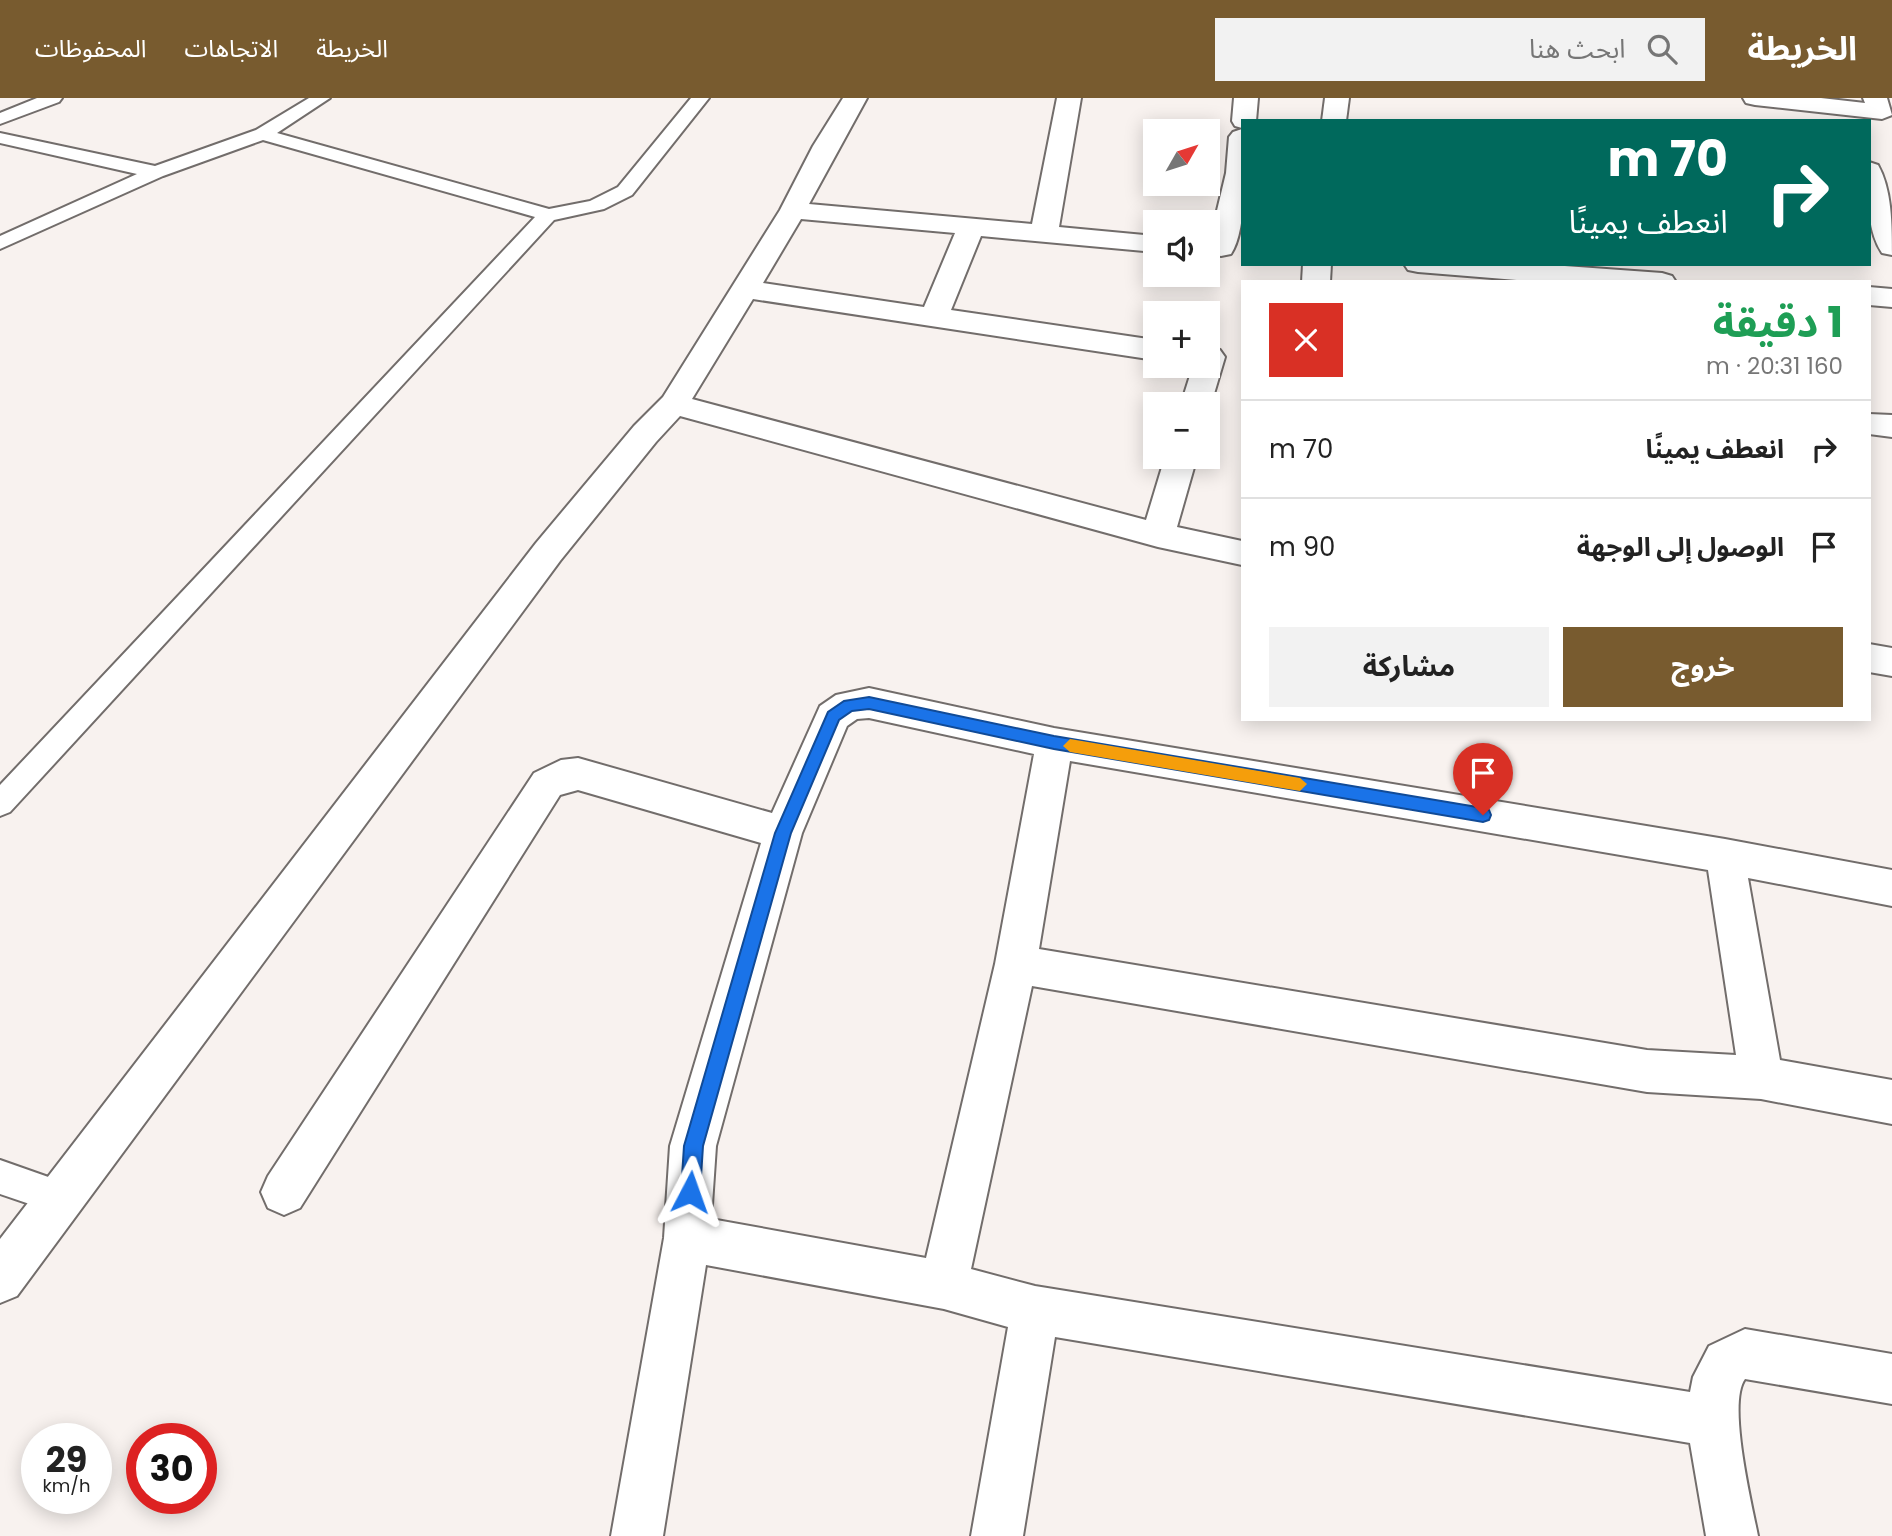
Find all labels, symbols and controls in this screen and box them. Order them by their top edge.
search box [1215,18,1705,81]
text: الخريطة [1747,25,1857,72]
icon: search [1643,30,1681,68]
text: ابحث هنا [1529,31,1625,67]
text: المحفوظات [35,32,146,65]
text: الاتجاهات [184,32,278,65]
text: الخريطة [316,32,388,65]
north arrow [1143,119,1220,196]
map controls [1143,119,1220,469]
text: 70 m [1608,125,1728,193]
icon: right [1752,147,1843,238]
text: انعطف يمينًا [1568,199,1728,244]
button: sound [1143,210,1220,287]
text: 1 دقيقة [1713,293,1843,352]
button: + [1143,301,1220,378]
button: close [1269,303,1343,377]
text: 160 m · 20:31 [1706,350,1843,382]
button: − [1143,392,1220,469]
icon: right [1805,430,1843,468]
text: 70 m [1269,431,1333,467]
text: انعطف يمينًا [1646,431,1784,467]
icon: arrive [1805,528,1843,566]
text: 90 m [1269,529,1335,565]
text: الوصول إلى الوجهة [1577,529,1784,565]
button: مشاركة [1269,627,1549,707]
button: خروج [1563,627,1843,707]
pin [1453,743,1513,815]
icon: arrive [1464,754,1502,792]
position arrow [653,1155,727,1229]
speed limit sign: 30 [126,1423,217,1514]
text: 29 [46,1435,87,1484]
text: km/h [43,1473,90,1498]

